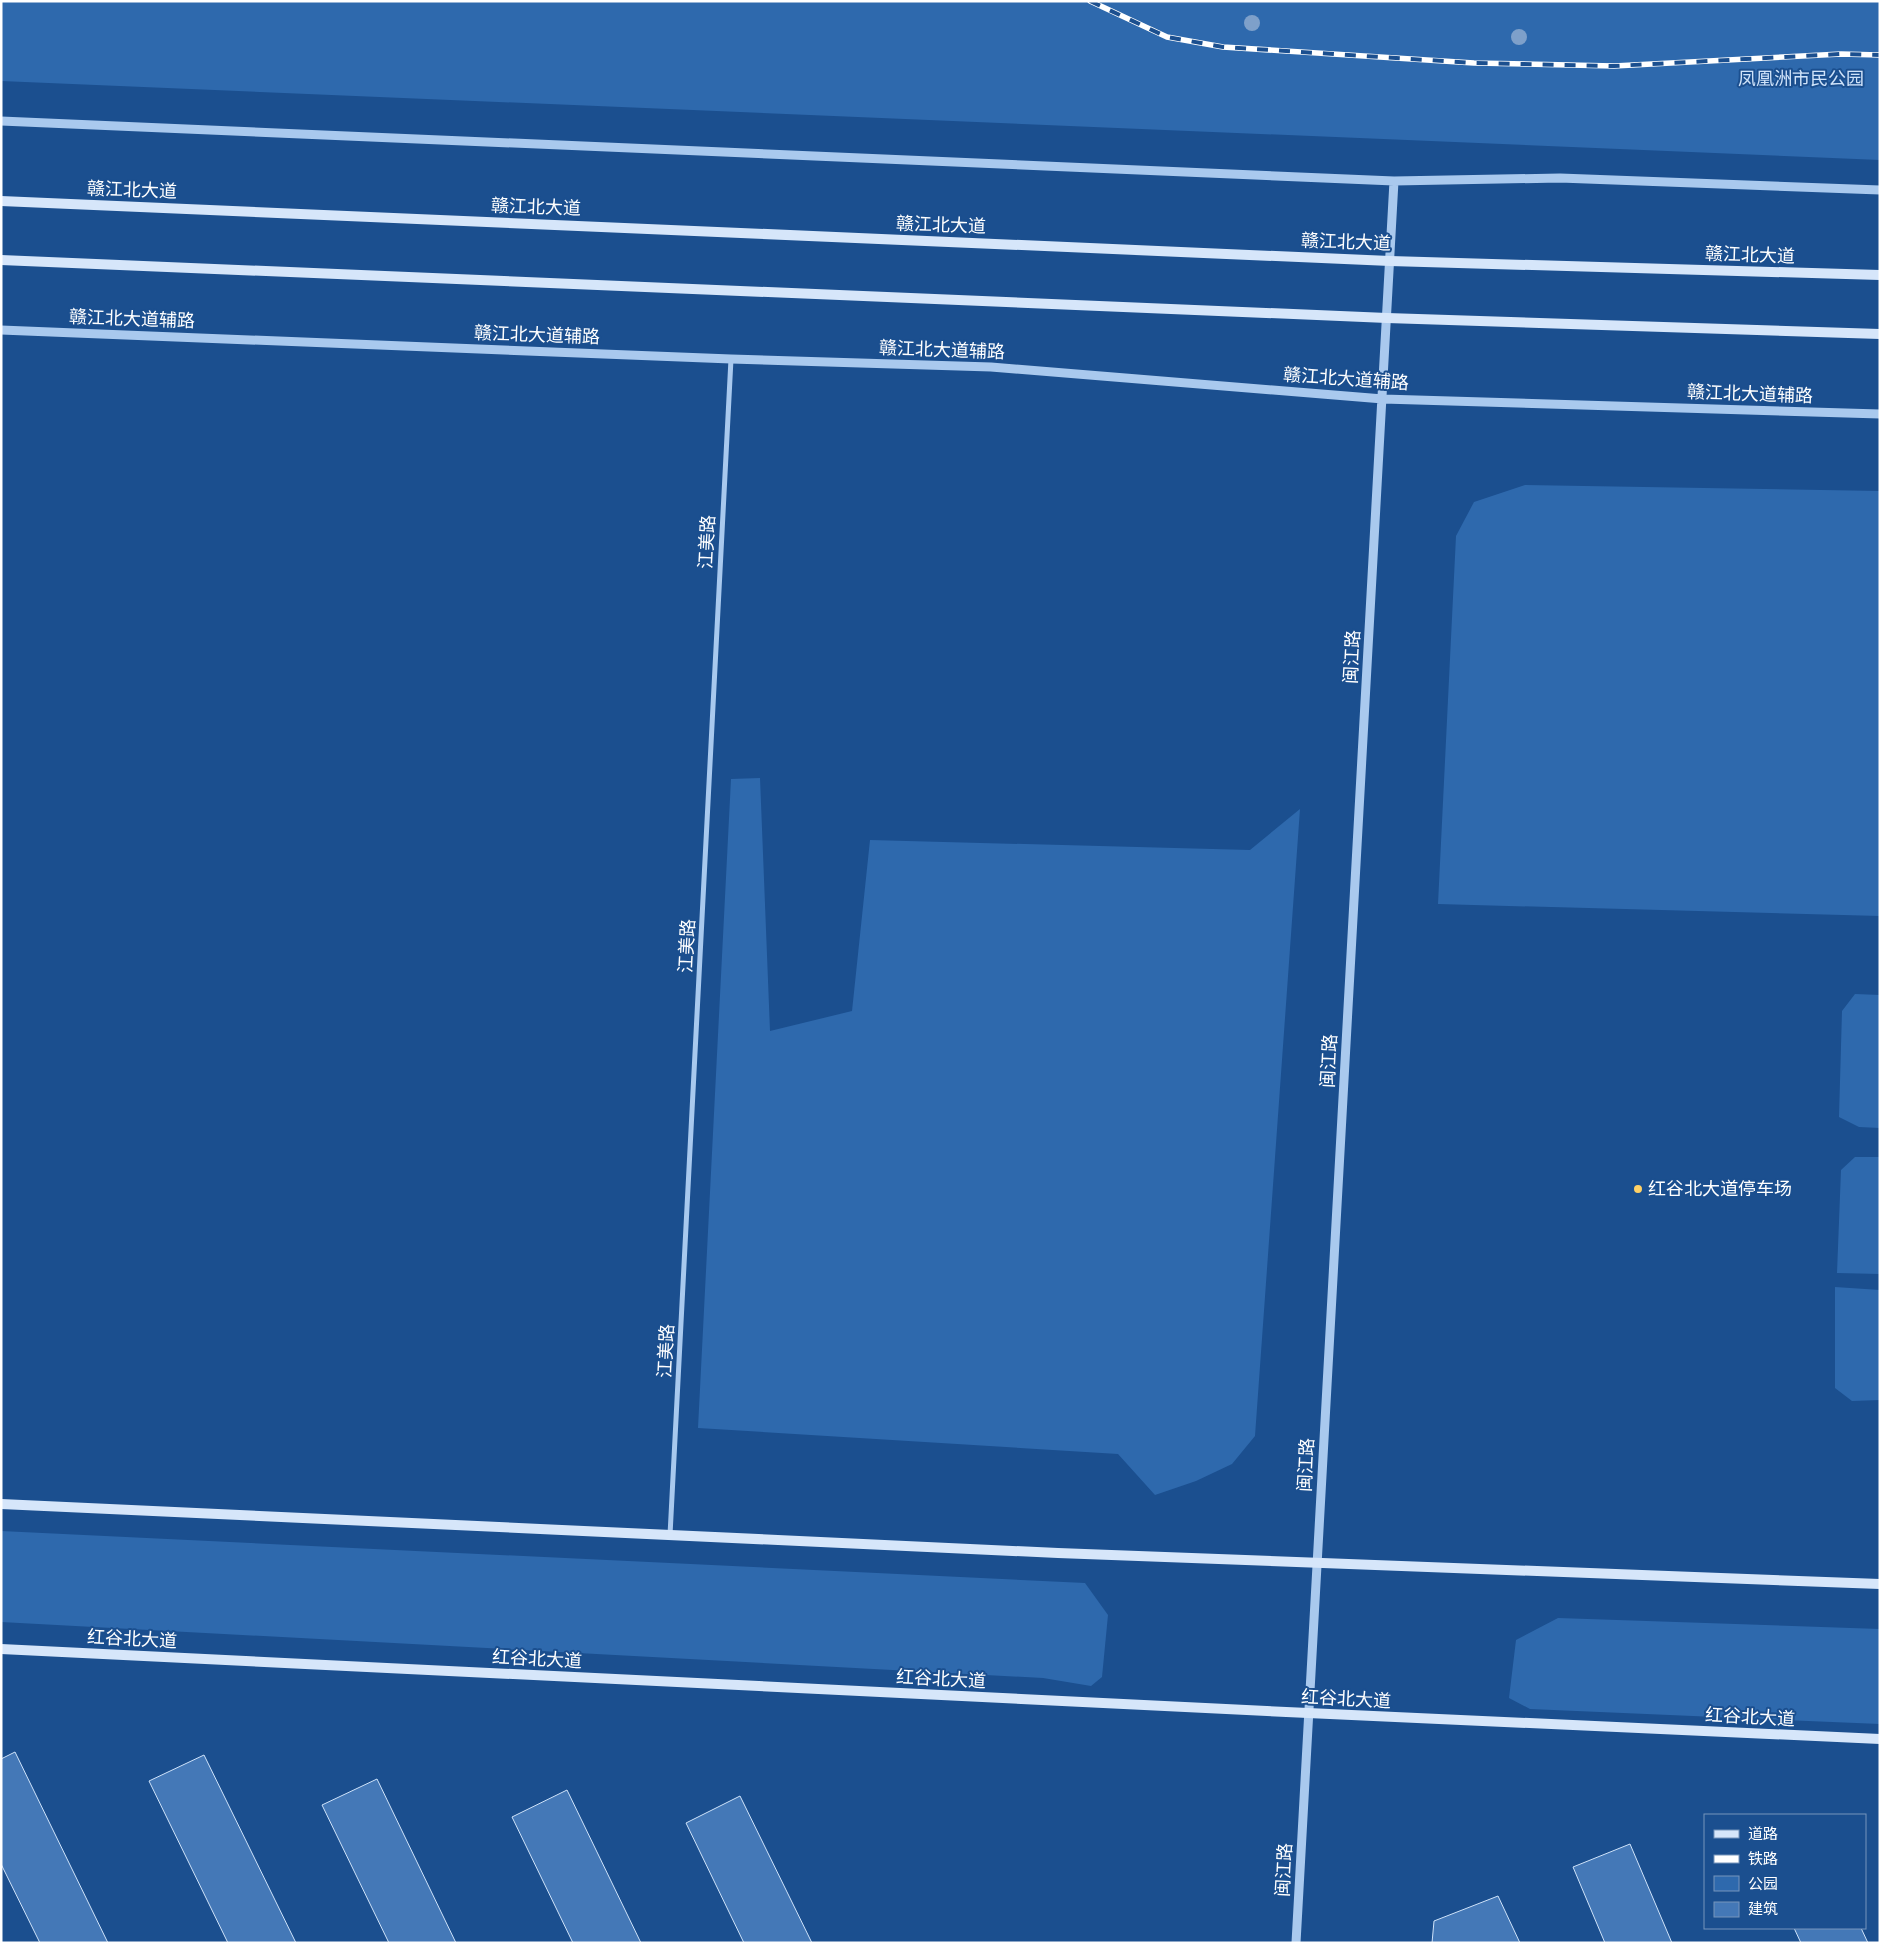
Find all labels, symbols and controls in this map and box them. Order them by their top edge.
park label: 凤凰洲市民公园 [1738,68,1864,88]
street label: 赣江北大道 [87,177,177,201]
street label: 赣江北大道 [491,194,581,218]
street label: 赣江北大道 [896,212,986,236]
street label: 赣江北大道 [1301,229,1391,253]
street label: 赣江北大道 [1705,242,1795,266]
street label: 赣江北大道辅路 [69,306,195,330]
street label: 赣江北大道辅路 [474,322,600,346]
street label: 赣江北大道辅路 [879,337,1005,361]
street label: 赣江北大道辅路 [1283,364,1410,392]
street label: 赣江北大道辅路 [1687,381,1813,405]
street label: 江美路 [695,514,717,569]
street label: 闽江路 [1340,629,1362,684]
street label: 江美路 [675,918,697,973]
street label: 闽江路 [1317,1033,1339,1088]
place label: 红谷北大道停车场 [1648,1178,1792,1198]
marker: 红谷北大道停车场 [1632,1183,1644,1195]
street label: 江美路 [654,1323,676,1378]
street label: 闽江路 [1294,1437,1316,1492]
street label: 红谷北大道 [87,1626,178,1650]
street label: 红谷北大道 [492,1646,583,1670]
street label: 红谷北大道 [896,1666,987,1690]
street label: 红谷北大道 [1301,1686,1392,1710]
street label: 红谷北大道 [1705,1704,1796,1728]
legend [1704,1814,1866,1929]
text: 道路 [1748,1825,1778,1842]
street label: 闽江路 [1272,1842,1294,1897]
text: 铁路 [1748,1850,1778,1867]
text: 公园 [1748,1875,1778,1892]
text: 建筑 [1748,1900,1778,1917]

